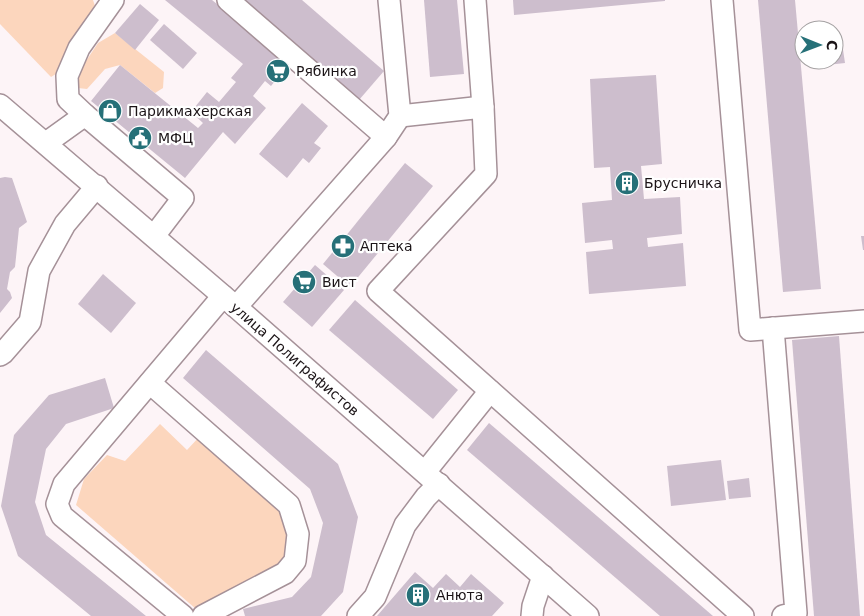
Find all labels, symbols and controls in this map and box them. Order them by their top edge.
north arrow [794,20,844,70]
text: С [824,40,840,51]
supermarket icon: Рябинка [265,58,291,84]
place label: Рябинка [296,63,357,79]
shop icon: Парикмахерская [97,98,123,124]
place label: Парикмахерская [128,103,252,119]
public building icon: МФЦ [127,125,153,151]
place label: МФЦ [158,130,193,146]
building icon: Брусничка [614,170,640,196]
place label: Брусничка [644,175,722,191]
pharmacy icon: Аптека [330,233,356,259]
place label: Аптека [360,238,413,254]
supermarket icon: Вист [291,269,317,295]
place label: Вист [322,274,357,290]
street label: улица Полиграфистов [228,299,362,419]
building icon: Анюта [405,582,431,608]
place label: Анюта [436,587,483,603]

